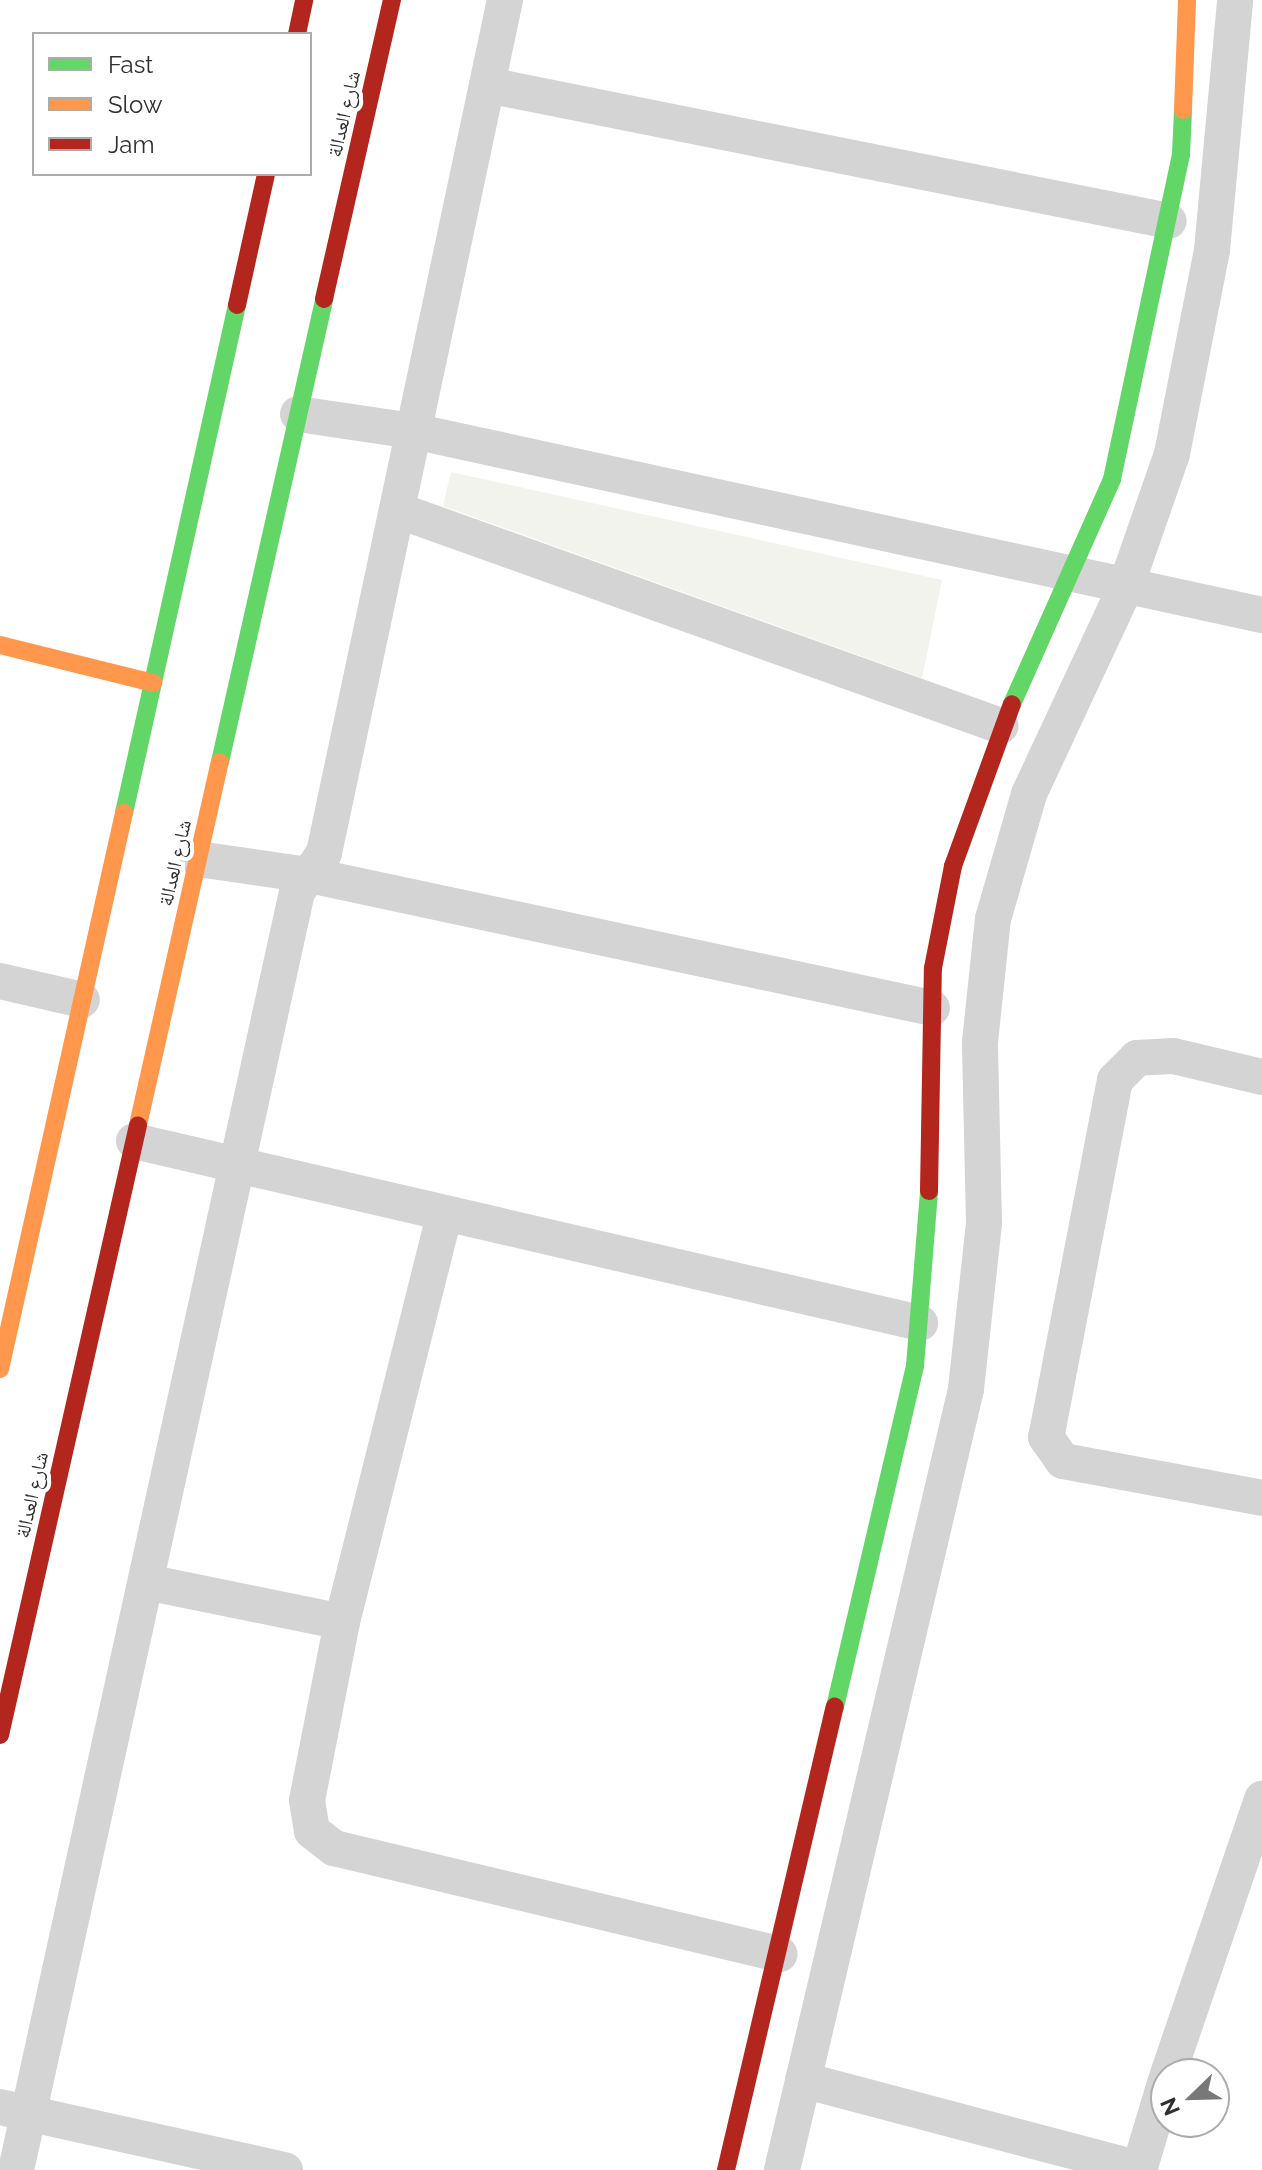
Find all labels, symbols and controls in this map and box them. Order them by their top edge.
legend [32,32,312,176]
text: Fast [108,50,153,79]
street label: شارع العدالة [322,68,366,160]
text: Slow [108,90,162,119]
text: Jam [108,130,154,159]
street label: شارع العدالة [153,817,197,909]
street label: شارع العدالة [10,1449,54,1541]
north arrow [1150,2058,1230,2138]
text: N [1155,2094,1185,2119]

